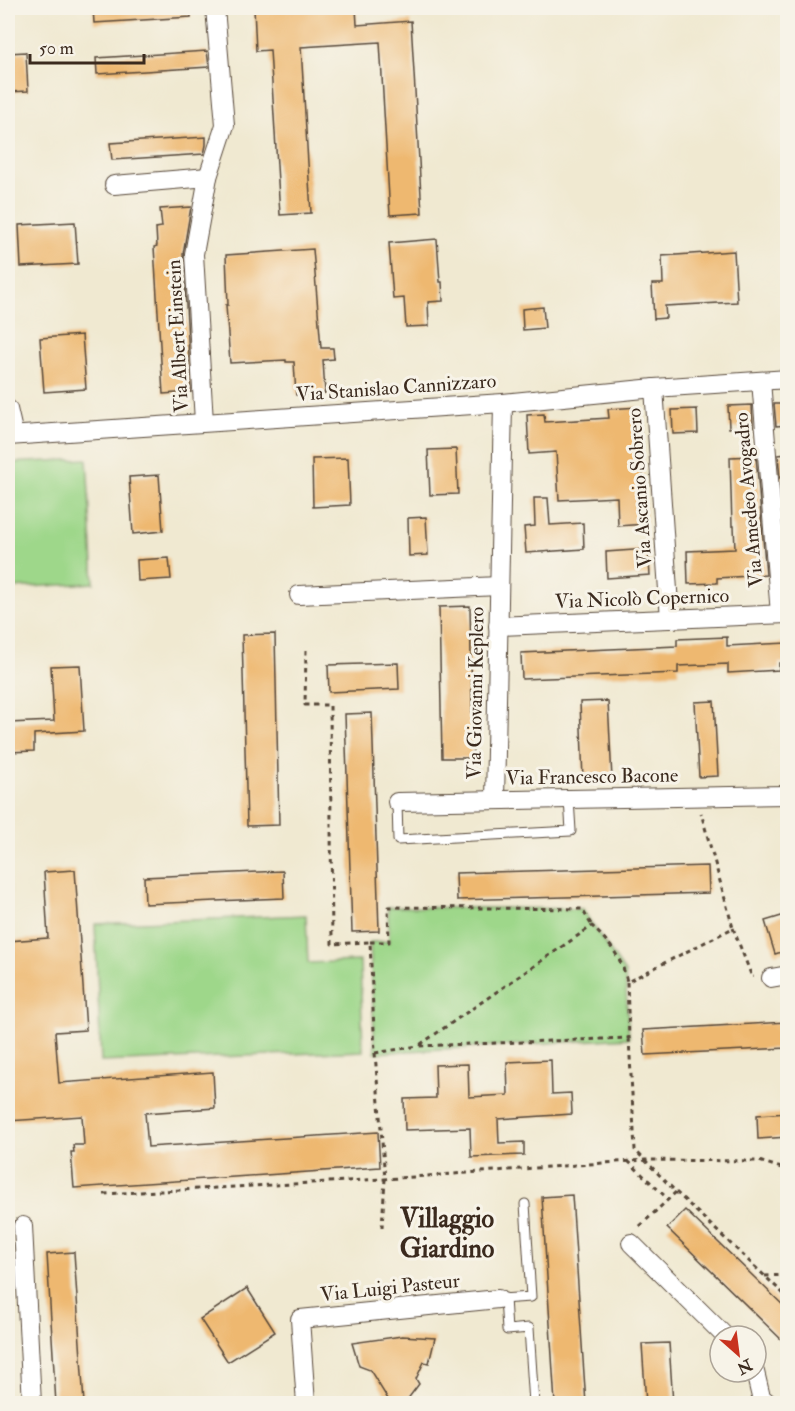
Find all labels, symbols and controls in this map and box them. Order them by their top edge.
scale bar [30,27,144,65]
text: 50 m [39,37,74,60]
street label: Via Albert Einstein [161,259,194,413]
street label: Via Stanislao Cannizzaro [295,368,497,407]
street label: Via Ascanio Sobrero [621,407,658,569]
street label: Via Amedeo Avogadro [728,411,769,589]
street label: Via Nicolò Copernico [554,583,730,615]
street label: Via Giovanni Keplero [461,606,491,780]
street label: Via Francesco Bacone [506,762,678,791]
district label: Villaggio Giardino [399,1203,495,1265]
street label: Via Luigi Pasteur [319,1268,462,1307]
north arrow [708,1324,768,1384]
text: N [733,1354,756,1379]

